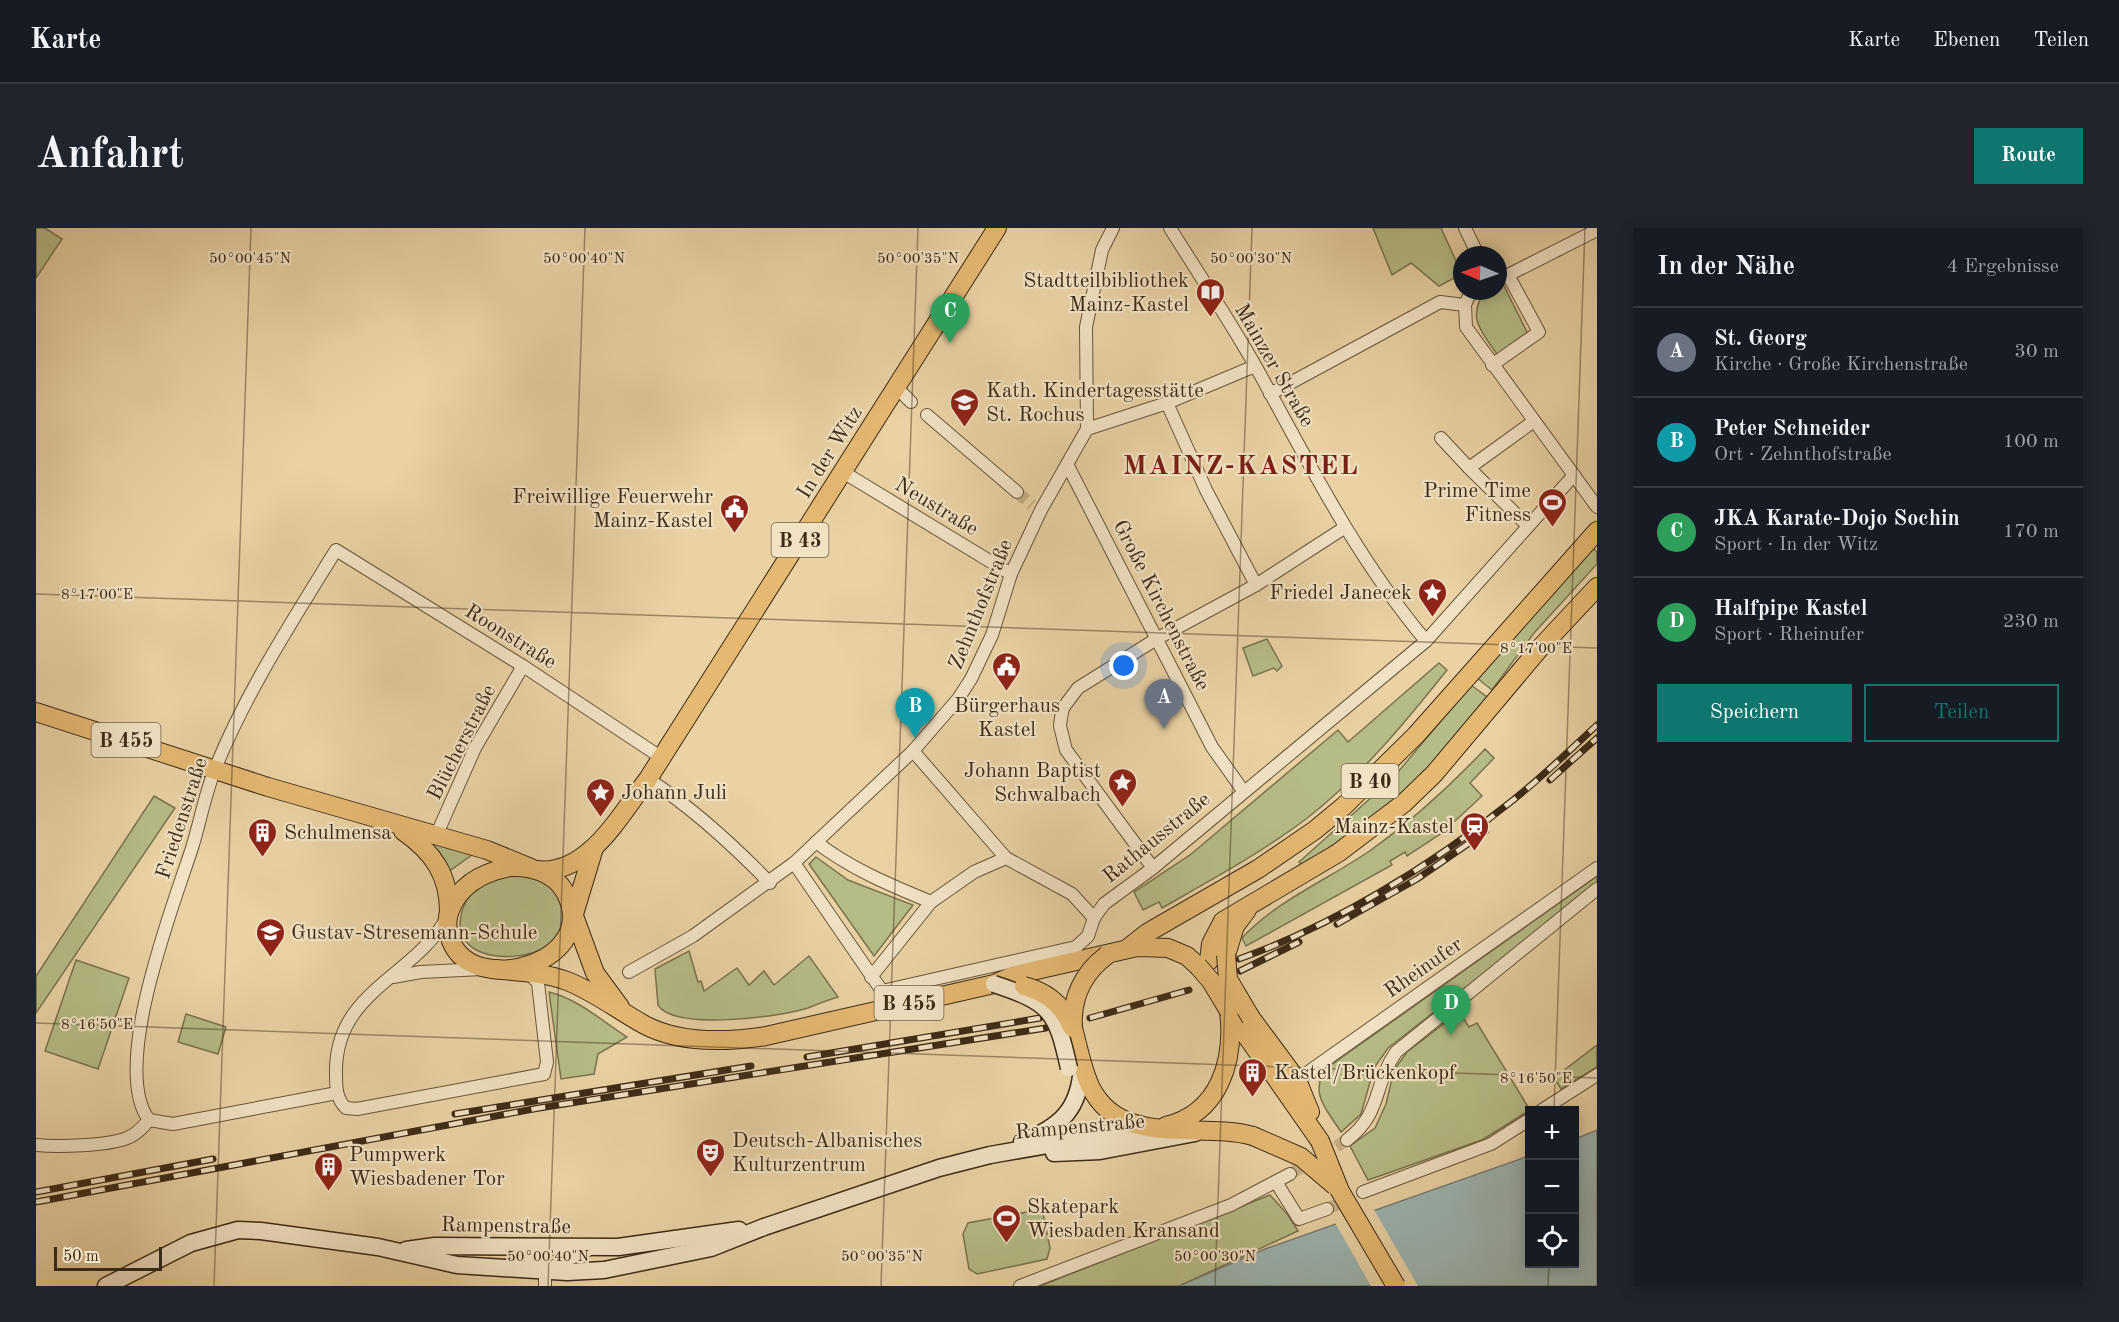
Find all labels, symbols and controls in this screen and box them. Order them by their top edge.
text: Karte [30,27,101,55]
text: Karte [1848,30,1900,51]
text: Ebenen [1933,30,2000,51]
text: Teilen [2033,30,2089,51]
button: Route [1974,128,2083,184]
text: Anfahrt [36,135,184,177]
north arrow [1453,246,1507,300]
text: 50°00'45"N [209,252,291,267]
text: 50°00'40"N [543,252,625,267]
text: 50°00'35"N [877,252,959,267]
text: 50°00'30"N [1210,252,1292,267]
text: In der Nähe [1657,254,1795,280]
text: 4 Ergebnisse [1947,257,2059,277]
place label: Stadtteilbibliothek Mainz-Kastel [1023,271,1189,316]
library icon: Stadtteilbibliothek Mainz-Kastel [1194,276,1226,318]
pin: C [930,294,970,343]
street label: Mainzer Straße [1230,301,1317,431]
text: St. Georg [1714,328,1807,350]
text: A [1669,342,1684,362]
text: 30 m [2014,342,2059,362]
text: Kirche · Große Kirchenstraße [1714,355,1968,375]
place label: Kath. Kindertagesstätte St. Rochus [986,381,1204,426]
school or university icon: Kath. Kindertagesstätte St. Rochus [949,386,981,428]
street label: In der Witz [794,403,867,503]
text: Peter Schneider [1714,418,1870,440]
text: B [1669,432,1684,452]
text: 100 m [2003,432,2059,452]
text: Ort · Zehnthofstraße [1714,445,1892,465]
district label: MAINZ-KASTEL [1123,453,1359,480]
street label: Neustraße [891,474,982,540]
place label: Prime Time Fitness [1423,481,1531,526]
sports icon: Prime Time Fitness [1536,486,1568,528]
place label: Freiwillige Feuerwehr Mainz-Kastel [512,487,713,532]
public building icon: Freiwillige Feuerwehr Mainz-Kastel [718,492,750,534]
text: JKA Karate-Dojo Sochin [1714,508,1960,530]
street label: Große Kirchenstraße [1108,517,1213,694]
text: C [1670,522,1683,542]
text: 170 m [2003,522,2059,542]
road number: B 43 [772,523,828,557]
text: Sport · In der Witz [1714,535,1878,555]
street label: Zehnthofstraße [946,536,1017,673]
place icon: Friedel Janecek [1417,576,1449,618]
place label: Friedel Janecek [1269,583,1412,604]
text: 8°17'00"E [61,588,133,603]
text: Halfpipe Kastel [1714,598,1868,620]
street label: Roonstraße [461,601,560,674]
text: D [1669,612,1684,632]
text: 230 m [2003,612,2059,632]
text: Sport · Rheinufer [1714,625,1864,645]
text: 8°17'00"E [1500,642,1572,657]
public building icon: Bürgerhaus Kastel [991,650,1023,692]
your location [1109,651,1138,680]
pin: A [1144,680,1184,729]
street label: Blücherstraße [424,682,500,804]
button: Speichern [1657,684,1852,742]
button: Teilen [1864,684,2059,742]
pin: B [896,688,934,738]
place label: Bürgerhaus Kastel [954,696,1060,741]
road number: B 455 [92,723,160,757]
street label: Friedenstraße [153,755,212,882]
place label: Johann Baptist Schwalbach [964,761,1101,806]
road number: B 40 [1342,764,1398,798]
place icon: Johann Baptist Schwalbach [1106,766,1138,808]
place icon: Johann Juli [584,776,616,818]
place label: Johann Juli [621,783,727,804]
street label: Rathausstraße [1099,789,1214,888]
station icon: Mainz-Kastel [1459,810,1491,852]
building icon: Schulmensa [247,816,279,858]
place label: Mainz-Kastel [1334,817,1454,838]
place label: Schulmensa [284,823,392,844]
school or university icon: Gustav-Stresemann-Schule [254,916,286,958]
place label: Gustav-Stresemann-Schule [291,923,537,944]
street label: Rheinufer [1381,934,1467,1003]
road number: B 455 [874,986,944,1020]
pin: D [1432,986,1470,1035]
text: 8°16'50"E [61,1018,133,1033]
building icon: Kastel/Brückenkopf [1237,1056,1269,1098]
place label: Kastel/Brückenkopf [1274,1063,1457,1084]
text: 8°16'50"E [1500,1072,1572,1087]
map controls [1525,1106,1579,1268]
button: + [1525,1106,1579,1160]
street label: Rampenstraße [1014,1111,1146,1144]
place label: Deutsch-Albanisches Kulturzentrum [732,1131,922,1176]
theatre icon: Deutsch-Albanisches Kulturzentrum [695,1136,727,1178]
place label: Pumpwerk Wiesbadener Tor [349,1145,505,1190]
building icon: Pumpwerk Wiesbadener Tor [312,1150,344,1192]
button: − [1525,1160,1579,1214]
place label: Skatepark Wiesbaden Kransand [1027,1197,1220,1242]
sports icon: Skatepark Wiesbaden Kransand [990,1202,1022,1244]
button: locate [1525,1214,1579,1268]
street label: Rampenstraße [441,1215,571,1238]
scale bar [54,1244,162,1272]
text: 50 m [63,1249,99,1265]
text: 50°00'40"N [507,1250,589,1265]
text: 50°00'35"N [841,1250,923,1265]
text: 50°00'30"N [1174,1250,1256,1265]

